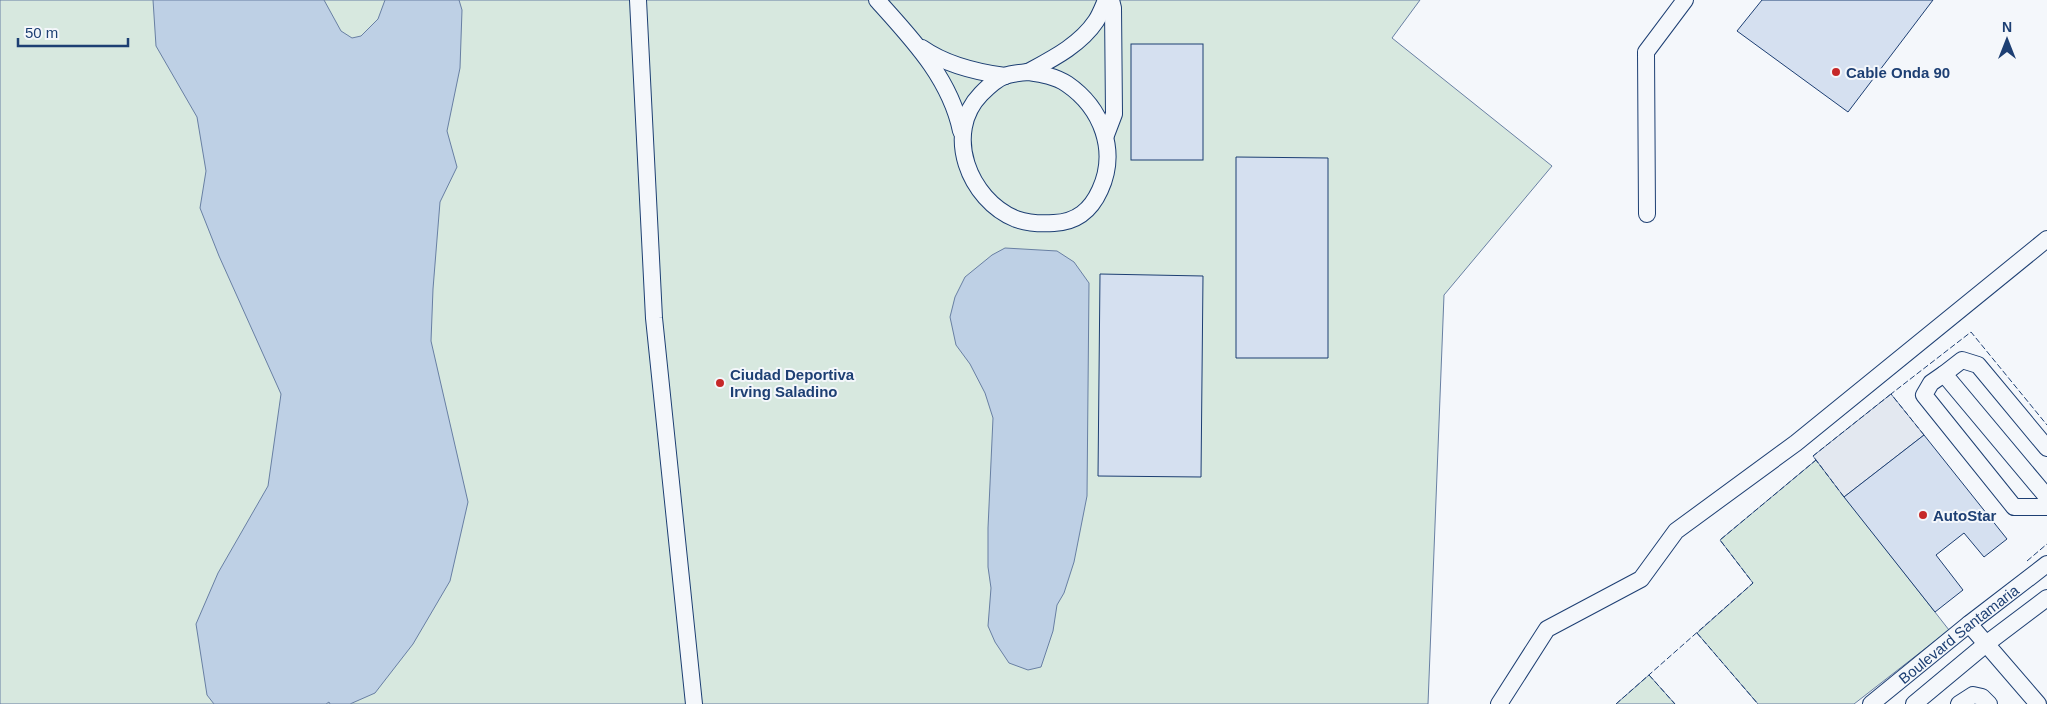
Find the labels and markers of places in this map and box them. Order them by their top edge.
place label: Cable Onda 90 [1846,64,1950,81]
marker: Cable Onda 90 [1830,66,1842,78]
place label: Ciudad Deportiva Irving Saladino [730,366,855,400]
marker: Ciudad Deportiva Irving Saladino [714,377,726,389]
place label: AutoStar [1933,507,1996,524]
marker: AutoStar [1917,509,1929,521]

